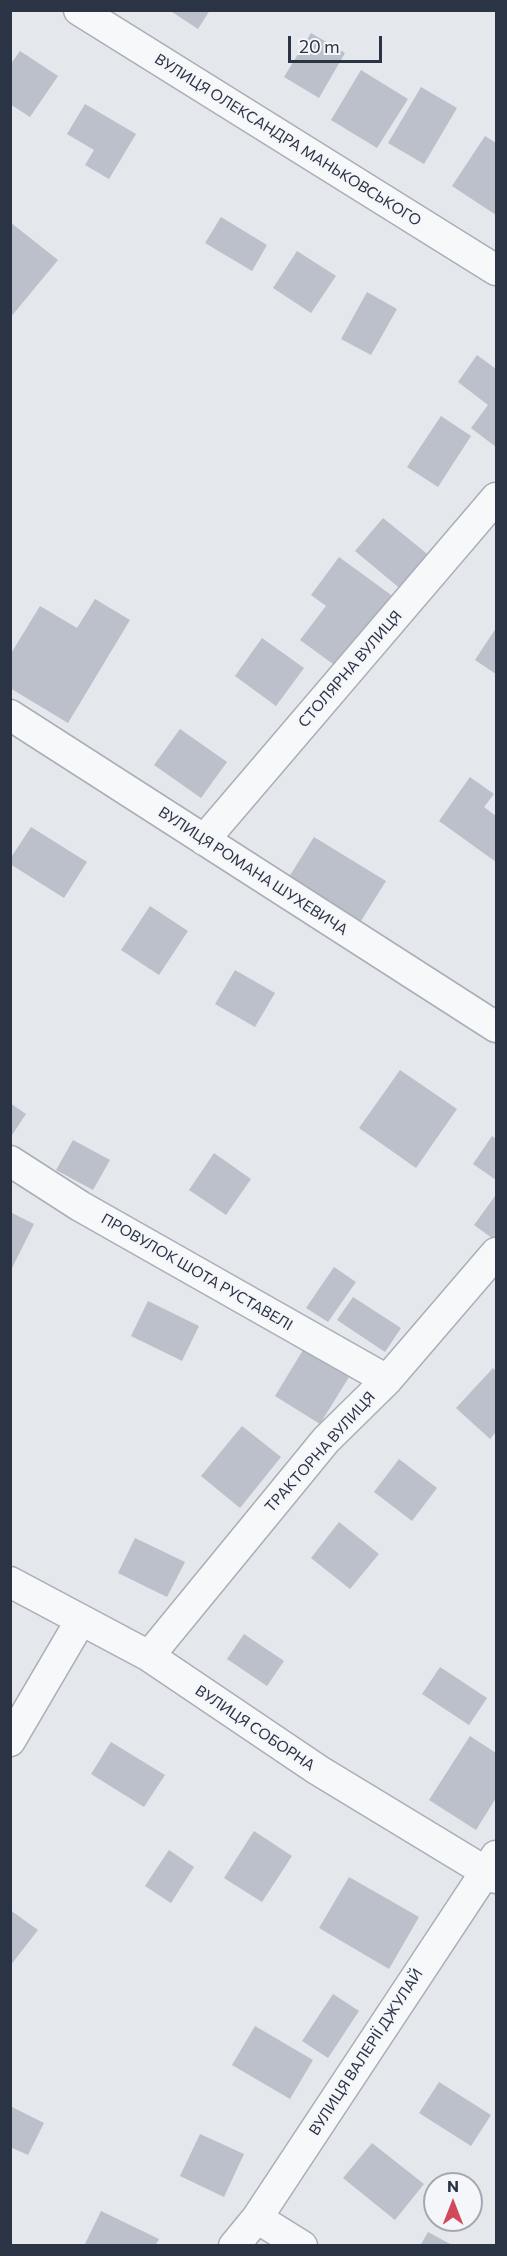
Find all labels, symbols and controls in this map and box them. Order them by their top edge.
scale bar [291,24,386,62]
text: 20 m [299,35,340,57]
street label: ВУЛИЦЯ ОЛЕКСАНДРА МАНЬКОВСЬКОГО [151,50,425,230]
street label: СТОЛЯРНА ВУЛИЦЯ [294,607,406,731]
street label: ВУЛИЦЯ РОМАНА ШУХЕВИЧА [155,803,351,939]
street label: ПРОВУЛОК ШОТА РУСТАВЕЛІ [98,1210,296,1334]
street label: ТРАКТОРНА ВУЛИЦЯ [261,1388,379,1516]
street label: ВУЛИЦЯ СОБОРНА [192,1681,318,1775]
street label: ВУЛИЦЯ ВАЛЕРІЇ ДЖУЛАЙ [305,1965,427,2139]
north arrow [423,2172,483,2232]
text: N [447,2176,459,2195]

